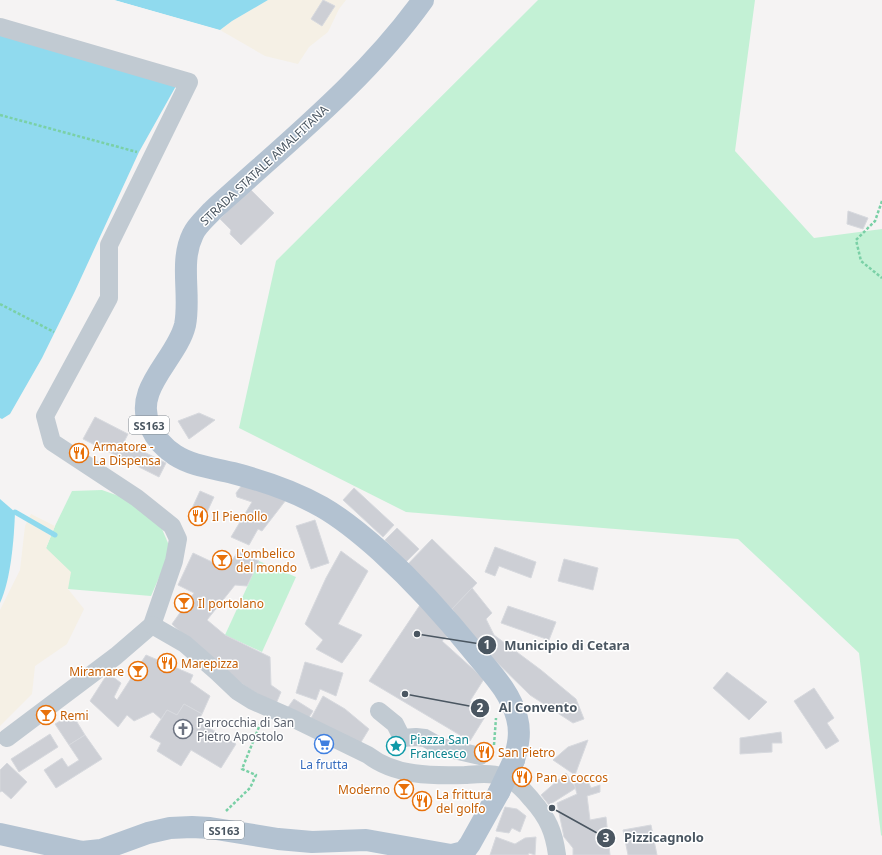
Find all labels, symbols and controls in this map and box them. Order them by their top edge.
street label: STRADA STATALE AMALFITANA [196,101,332,229]
road number: SS163 [129,416,169,434]
place label: Armatore - La Dispensa [93,438,161,469]
restaurant icon: Armatore - La Dispensa [68,442,90,464]
restaurant icon: Il Pienollo [187,505,209,527]
place label: Il Pienollo [212,508,268,525]
place label: L'ombelico del mondo [236,545,297,576]
bar icon: L'ombelico del mondo [211,549,233,571]
bar icon: Il portolano [173,592,195,614]
place label: Il portolano [198,595,264,612]
callout: Municipio di Cetara [477,633,638,658]
text: 1 [484,636,490,653]
text: Municipio di Cetara [504,636,630,654]
restaurant icon: Marepizza [156,652,178,674]
place label: Marepizza [181,655,239,672]
bar icon: Miramare [127,660,149,682]
place label: Miramare [69,663,124,680]
callout: Al Convento [470,695,585,720]
text: Al Convento [499,698,577,716]
text: 2 [477,699,484,716]
bar icon: Remi [35,704,57,726]
place label: Remi [60,707,89,724]
place label: Parrocchia di San Pietro Apostolo [197,714,294,745]
church icon: Parrocchia di San Pietro Apostolo [172,718,194,740]
place label: Piazza San Francesco [410,731,469,762]
supermarket icon: La frutta [313,733,335,755]
place icon: Piazza San Francesco [385,735,407,757]
restaurant icon: San Pietro [473,741,495,763]
place label: San Pietro [498,744,555,761]
place label: La frutta [300,756,348,773]
restaurant icon: Pan e coccos [511,766,533,788]
place label: Pan e coccos [536,769,608,786]
bar icon: Moderno [393,778,415,800]
place label: Moderno [338,781,390,798]
place label: La frittura del golfo [436,786,492,817]
restaurant icon: La frittura del golfo [411,790,433,812]
road number: SS163 [204,821,244,839]
callout: Pizzicagnolo [596,825,712,850]
text: Pizzicagnolo [624,828,704,846]
text: 3 [603,829,610,846]

